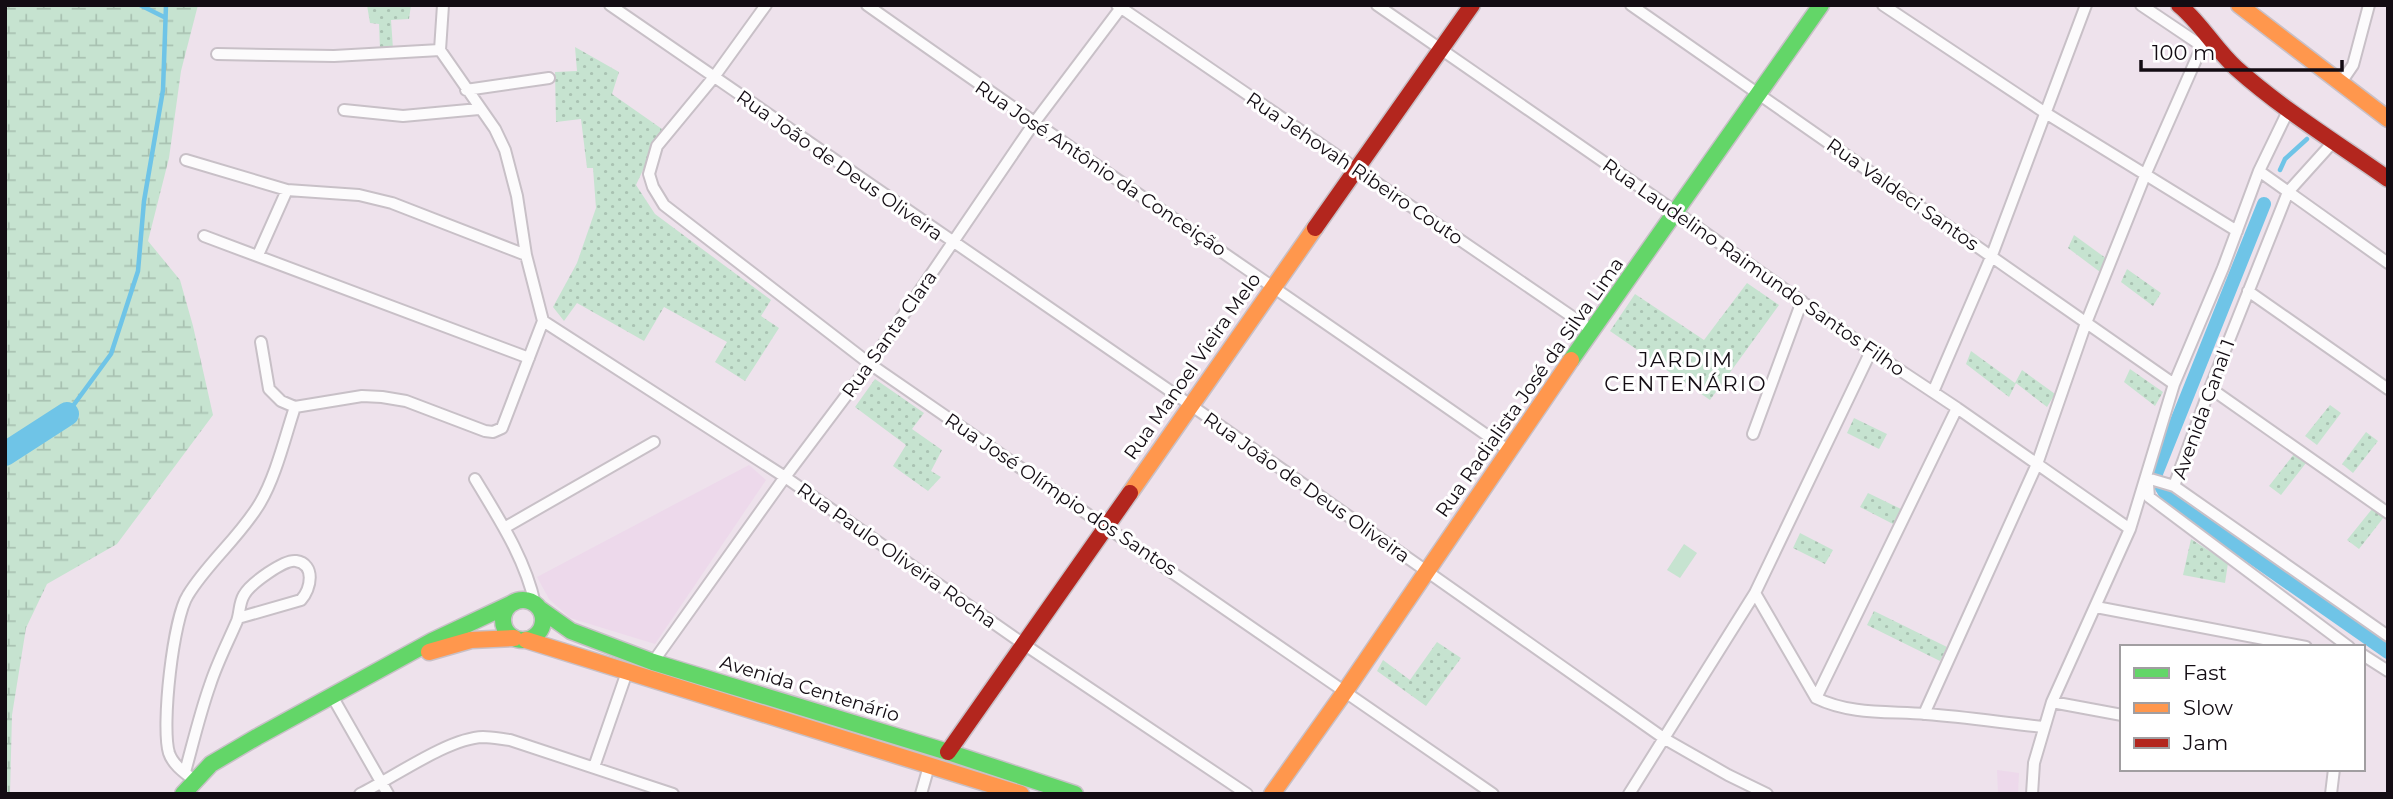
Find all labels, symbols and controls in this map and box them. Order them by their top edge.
scale bar [2141,28,2342,72]
text: 100 m [2152,40,2215,65]
street label: Rua José Antônio da Conceição [971,75,1231,261]
street label: Rua João de Deus Oliveira [732,85,947,246]
street label: Rua Jehovah Ribeiro Couto [1242,87,1468,250]
street label: Rua Valdeci Santos [1822,133,1983,256]
street label: Rua Laudelino Raimundo Santos Filho [1598,154,1909,381]
street label: Rua Radialista José da Silva Lima [1431,253,1628,522]
street label: Rua Santa Clara [837,266,942,402]
street label: Rua Manoel Vieira Melo [1119,268,1266,464]
street label: Avenida Canal 1 [2167,336,2239,482]
district label: JARDIM CENTENÁRIO [1604,347,1768,396]
street label: Rua João de Deus Oliveira [1199,407,1414,568]
street label: Rua José Olímpio dos Santos [941,408,1181,581]
street label: Rua Paulo Oliveira Rocha [793,478,1001,633]
legend [2120,645,2365,771]
street label: Avenida Centenário [717,650,902,727]
text: Fast [2183,660,2227,685]
text: Slow [2183,695,2233,720]
text: Jam [2182,730,2228,755]

